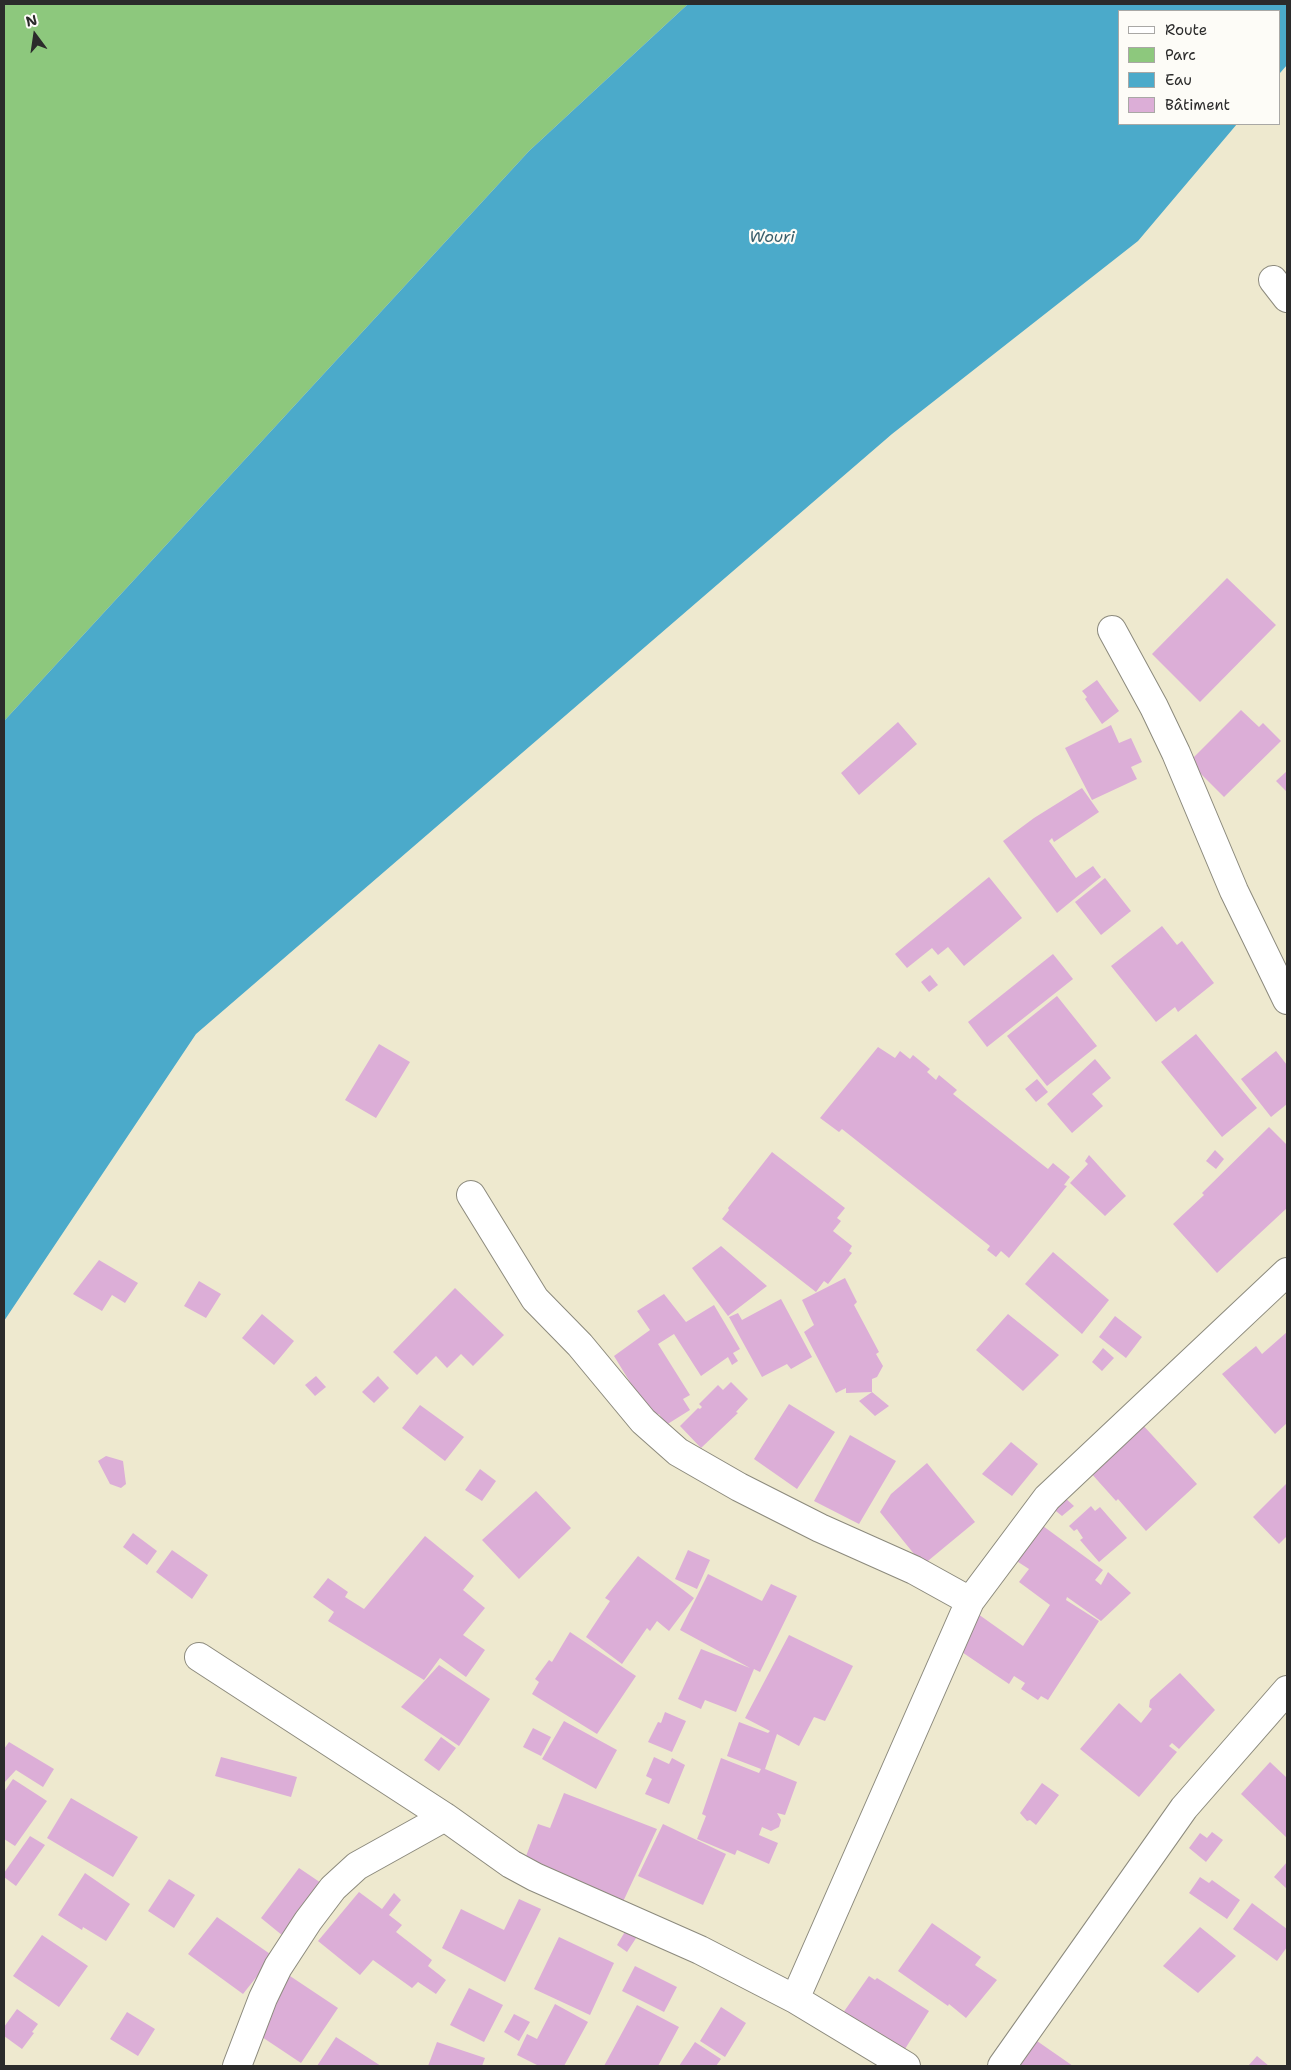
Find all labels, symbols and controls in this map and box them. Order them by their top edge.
north arrow [10,10,60,60]
text: N [24,10,39,31]
legend [1118,10,1281,125]
text: Route [1165,20,1207,40]
text: Parc [1165,45,1196,65]
text: Eau [1165,70,1192,90]
text: Bâtiment [1165,95,1230,115]
water label: Wouri [749,228,795,248]

